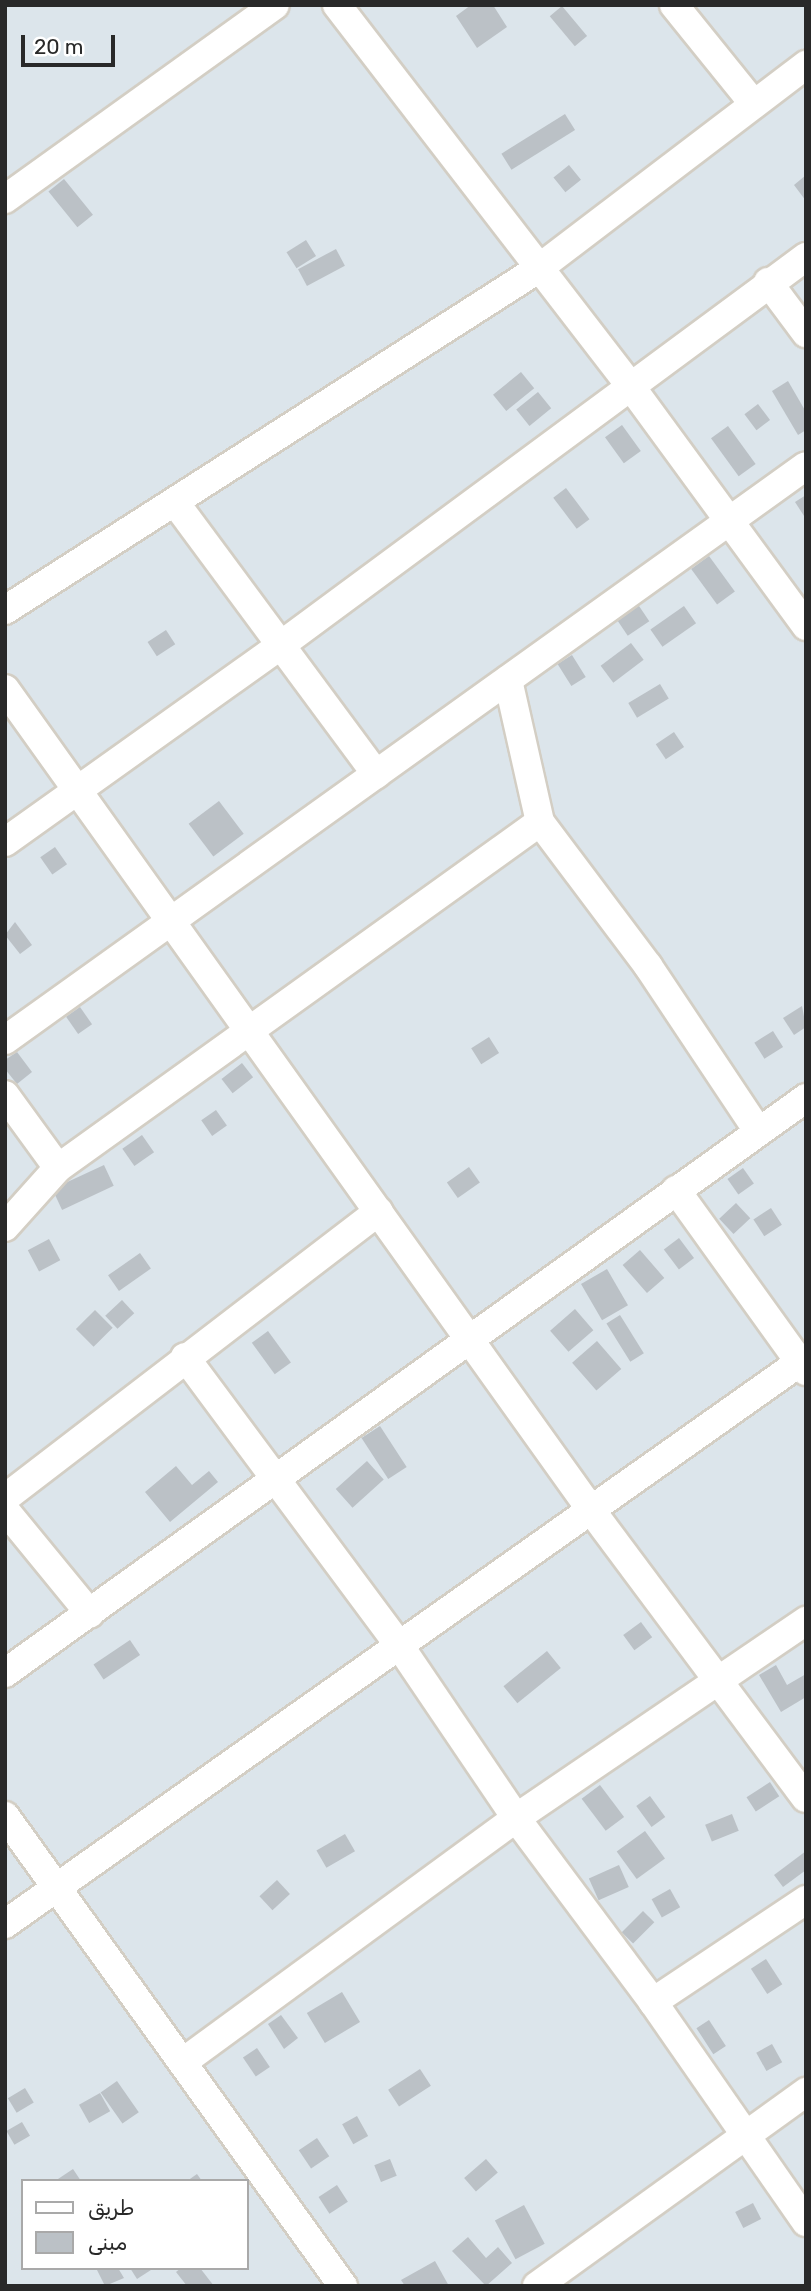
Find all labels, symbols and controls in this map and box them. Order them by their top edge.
scale bar [24,21,119,65]
text: 20 m [34,34,83,59]
legend [21,2179,248,2270]
text: طريق [88,2195,134,2220]
text: مبنى [88,2230,127,2255]

